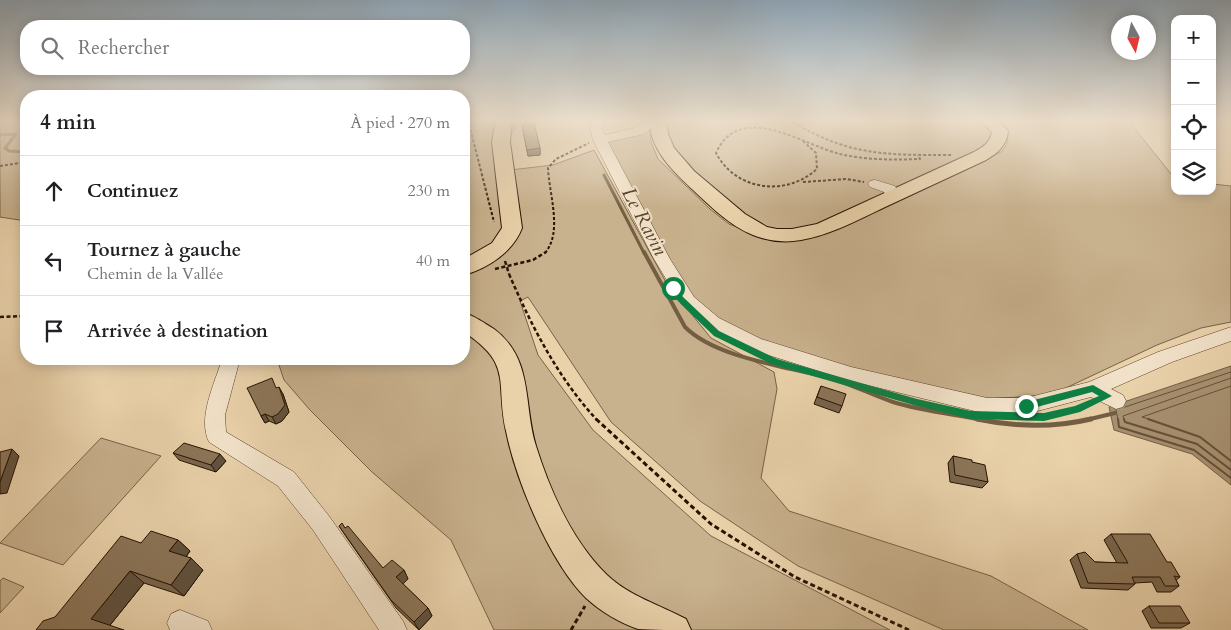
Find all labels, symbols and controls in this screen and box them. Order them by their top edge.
north arrow [1111,15,1156,60]
map controls [1171,15,1216,195]
button: + [1171,15,1216,60]
search box [20,20,470,75]
icon: search [38,34,66,62]
text: Rechercher [78,35,169,61]
button: − [1171,60,1216,105]
button: locate [1171,105,1216,150]
text: 4 min [40,108,96,137]
text: À pied · 270 m [350,112,450,134]
button: layers [1171,150,1216,195]
icon: ahead [40,177,68,205]
text: Continuez [87,178,178,204]
text: 230 m [408,180,450,202]
water label: Le Ravin [615,182,674,260]
text: Tournez à gauche [87,237,241,263]
icon: left [40,247,68,275]
text: 40 m [416,250,450,272]
text: Chemin de la Vallée [87,263,223,285]
route start [662,277,685,300]
icon: arrive [40,317,68,345]
text: Arrivée à destination [87,318,268,344]
route end [1015,395,1038,418]

